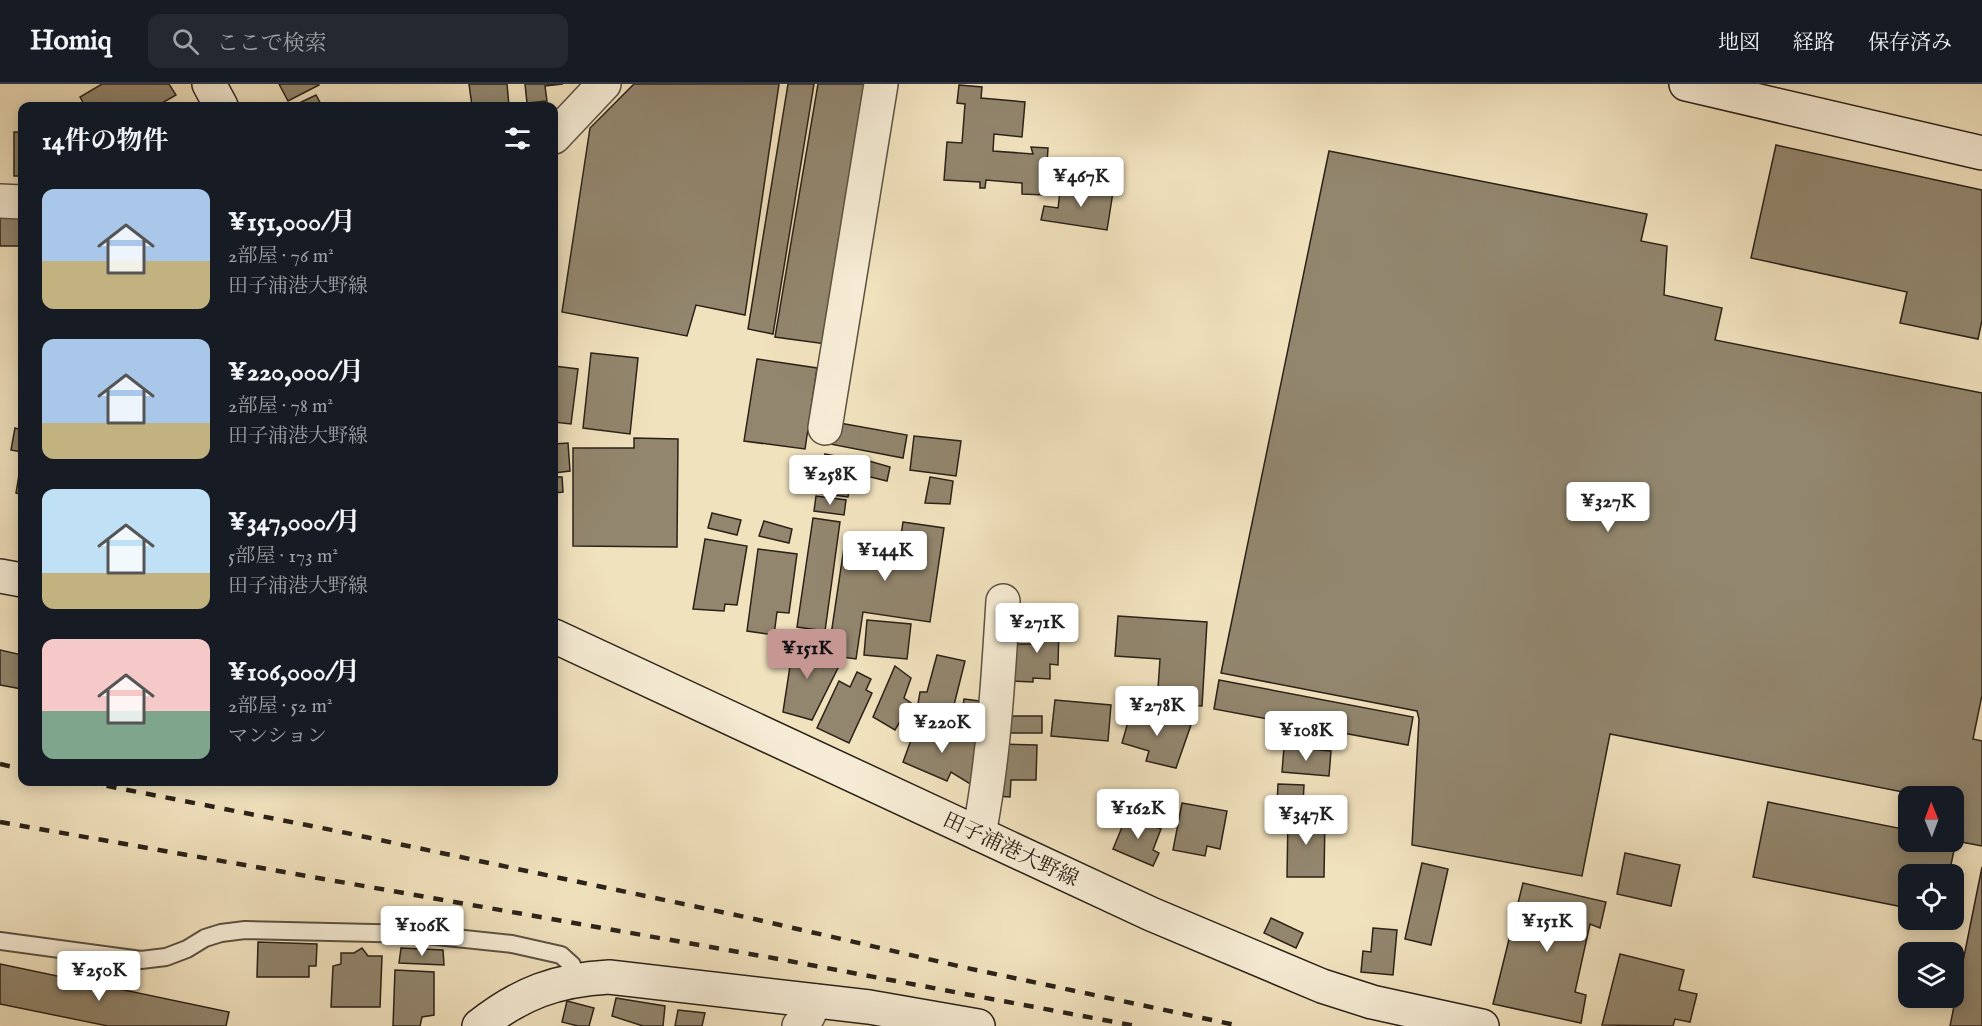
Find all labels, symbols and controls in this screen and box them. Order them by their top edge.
search box [148,14,568,68]
text: Homiq [30,24,112,59]
icon: search [169,25,202,58]
text: ここで検索 [217,30,327,58]
text: 地図 [1718,30,1760,57]
text: 経路 [1793,30,1835,57]
text: 保存済み [1868,30,1952,57]
icon: filters [501,122,534,155]
text: 14件の物件 [42,125,168,158]
pin: ¥467K [1039,157,1123,208]
text: ¥467K [1053,164,1109,189]
text: ¥151,000/月 [228,206,356,239]
icon: home [90,213,162,285]
text: 2部屋 · 76 m² [228,244,334,269]
text: 田子浦港大野線 [228,274,368,299]
text: ¥220,000/月 [228,356,364,389]
icon: home [90,363,162,435]
text: 2部屋 · 78 m² [228,394,333,419]
text: 田子浦港大野線 [228,424,368,449]
pin: ¥258K [788,455,872,506]
text: ¥258K [803,462,857,487]
pin: ¥327K [1566,482,1650,533]
text: ¥327K [1580,489,1636,514]
text: ¥347,000/月 [228,506,361,539]
icon: home [90,513,162,585]
pin: ¥144K [843,531,927,582]
text: ¥144K [857,538,913,563]
text: 5部屋 · 173 m² [228,544,338,569]
text: 田子浦港大野線 [228,574,368,599]
pin: ¥271K [995,603,1079,654]
text: ¥271K [1009,610,1065,635]
pin: ¥151K [765,629,849,680]
text: ¥151K [781,636,833,661]
text: ¥106,000/月 [228,656,360,689]
icon: home [90,663,162,735]
pin: ¥278K [1115,686,1199,737]
text: ¥278K [1129,693,1185,718]
text: 2部屋 · 52 m² [228,694,332,719]
pin: ¥220K [900,703,984,754]
text: ¥220K [913,710,971,735]
pin: ¥108K [1264,711,1348,762]
text: ¥108K [1279,718,1333,743]
text: マンション [228,724,327,749]
north arrow [1898,786,1964,852]
map controls [1898,786,1964,1008]
pin: ¥162K [1096,789,1180,840]
pin: ¥347K [1264,795,1348,846]
text: ¥162K [1111,796,1165,821]
text: ¥347K [1278,802,1334,827]
street label: 田子浦港大野線 [938,807,1083,894]
button: locate [1898,864,1964,930]
pin: ¥151K [1505,902,1589,953]
pin: ¥106K [380,906,464,957]
text: ¥151K [1521,909,1573,934]
text: ¥106K [395,913,449,938]
button: layers [1898,942,1964,1008]
pin: ¥250K [57,951,141,1002]
text: ¥250K [71,958,127,983]

